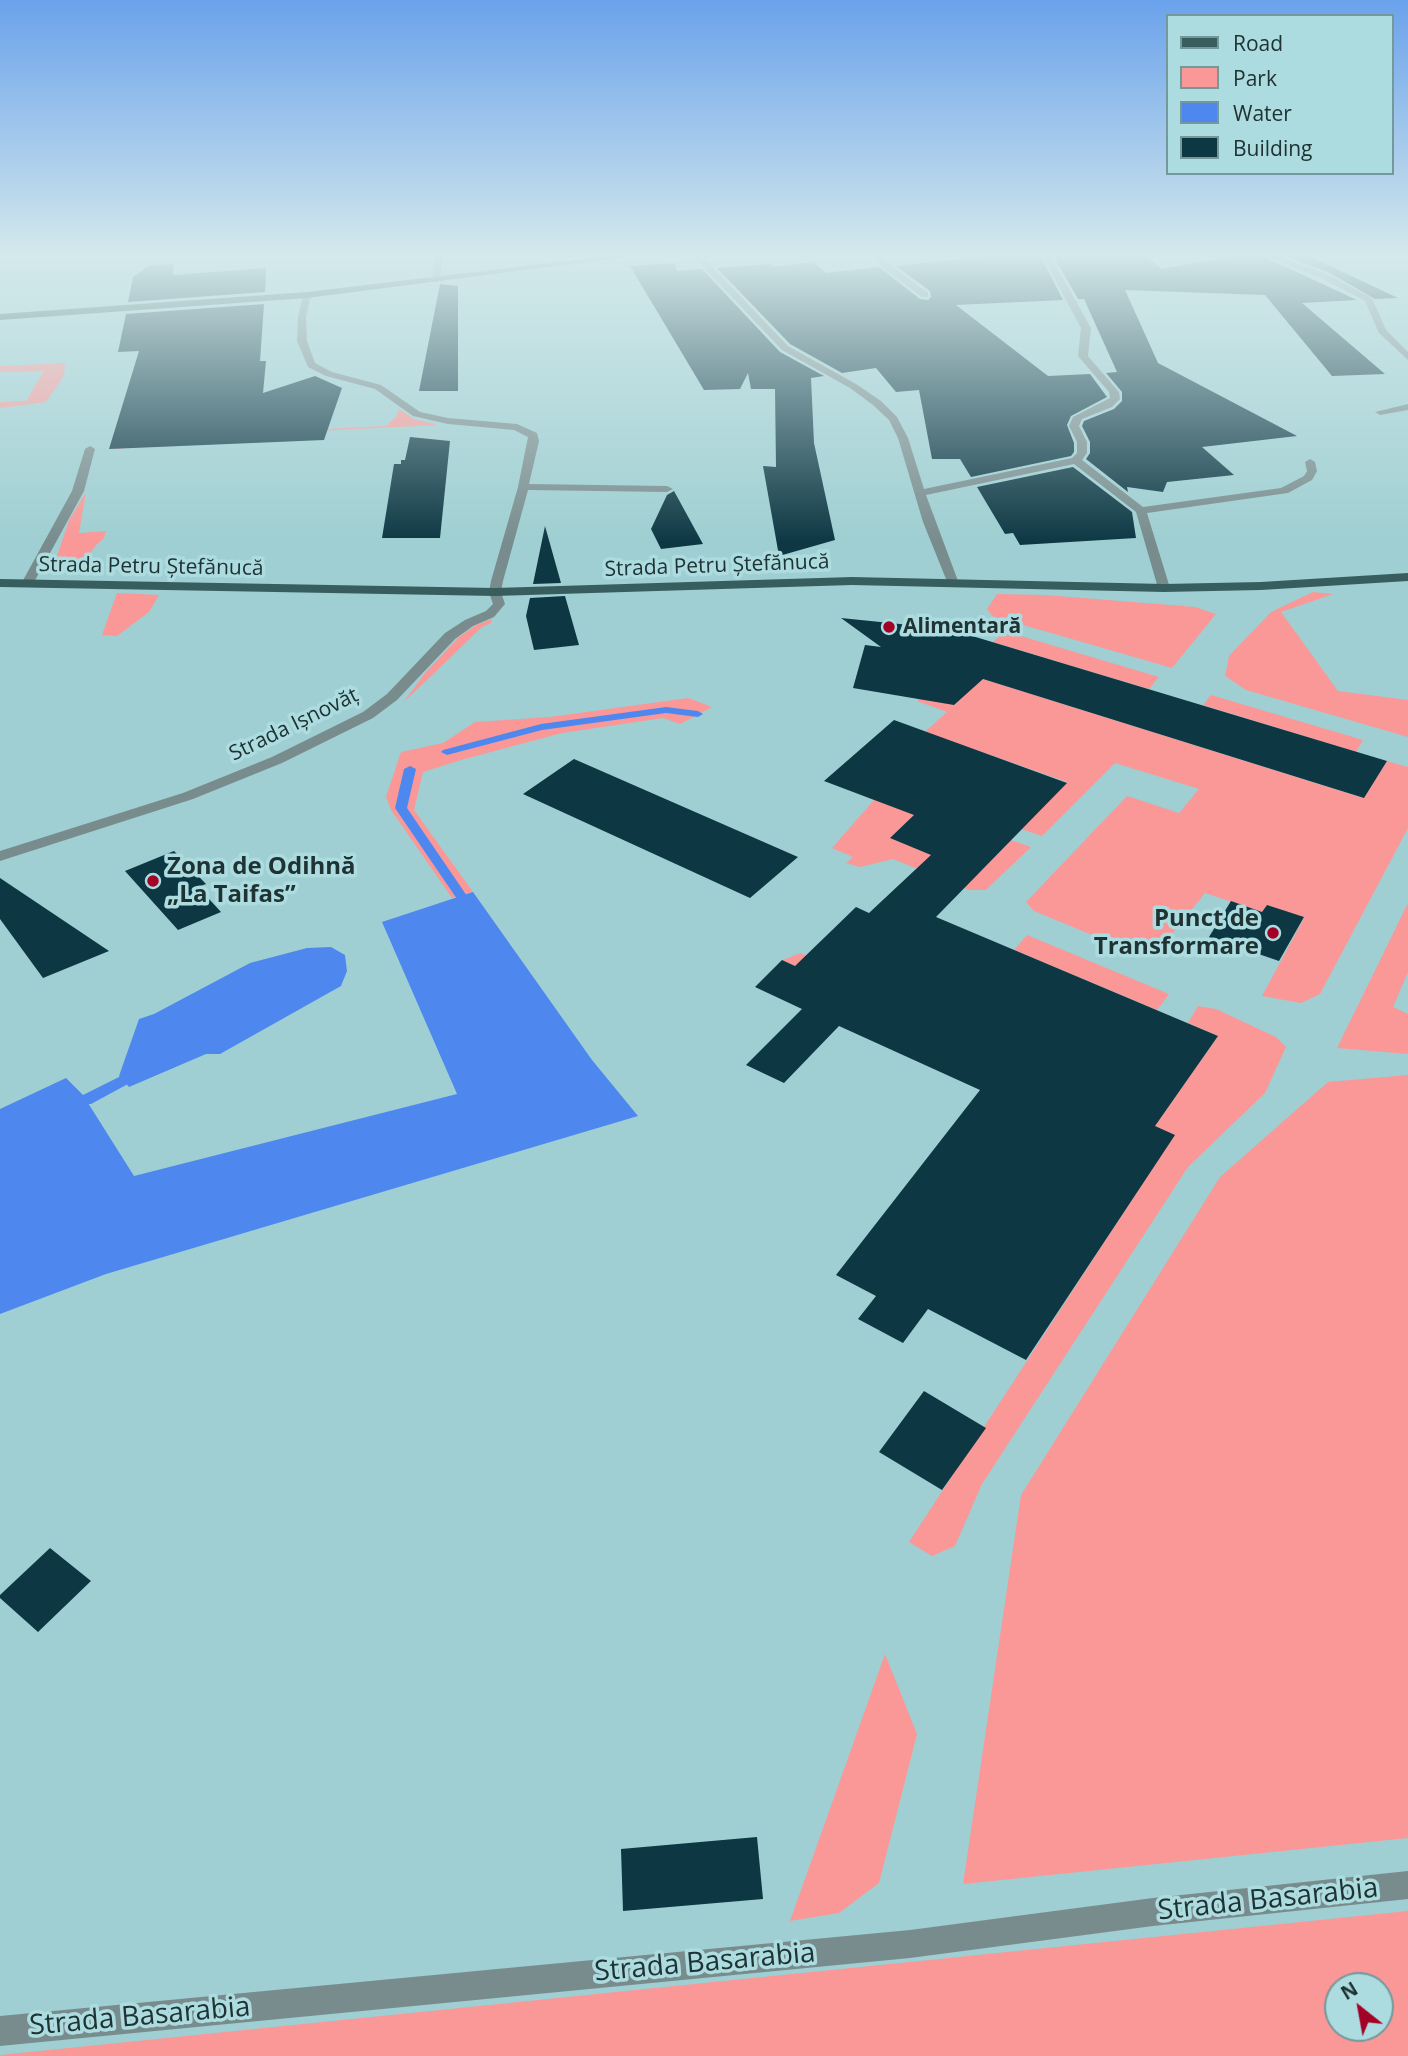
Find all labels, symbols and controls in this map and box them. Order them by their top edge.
legend [1166,14,1394,175]
text: Road [1233,29,1283,57]
text: Park [1233,64,1277,92]
text: Water [1233,99,1292,127]
text: Building [1233,134,1312,162]
street label: Strada Petru Ștefănucă [604,549,830,583]
street label: Strada Petru Ștefănucă [38,552,264,582]
place label: Alimentară [903,614,1021,640]
marker: Alimentară [881,619,897,635]
street label: Strada Ișnovăț [225,683,363,767]
place label: Zona de Odihnă „La Taifas” [167,853,356,909]
marker: Zona de Odihnă „La Taifas” [145,873,161,889]
place label: Punct de Transformare [1094,905,1259,961]
marker: Punct de Transformare [1265,925,1281,941]
street label: Strada Basarabia [1156,1872,1380,1928]
street label: Strada Basarabia [593,1937,817,1989]
north arrow [1324,1972,1394,2042]
text: N [1336,1976,1363,2006]
street label: Strada Basarabia [28,1991,252,2043]

